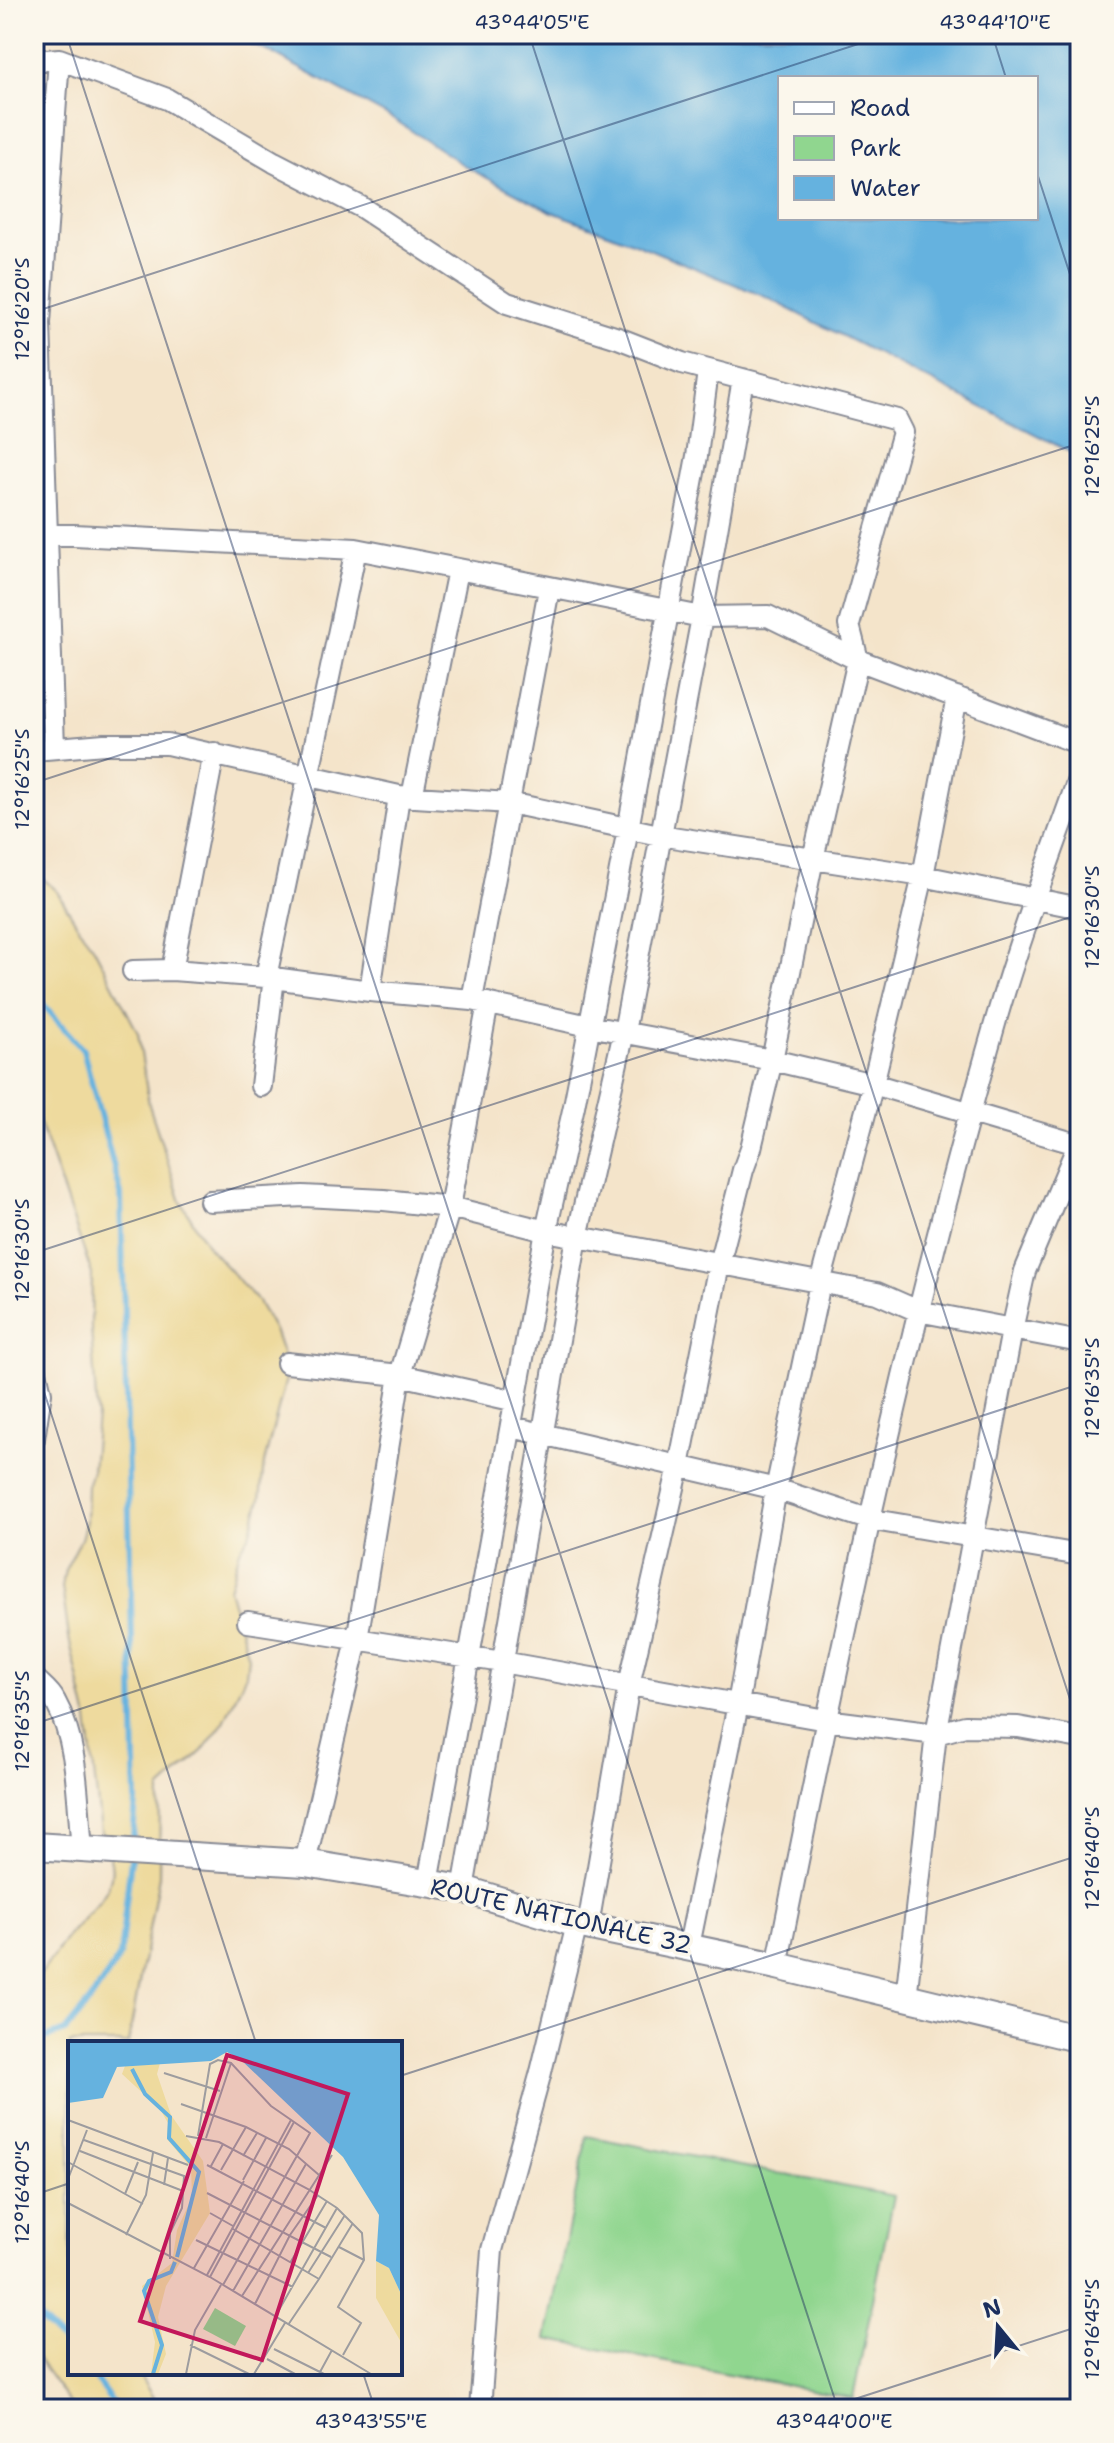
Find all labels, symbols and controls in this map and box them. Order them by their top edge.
text: 43°44'05"E [475,9,589,35]
text: 43°44'10"E [939,9,1051,35]
legend [778,76,1038,220]
text: Road [850,92,910,124]
text: Park [850,132,902,164]
text: Water [850,172,921,204]
text: 12°16'20"S [9,257,35,361]
text: 12°16'25"S [1079,395,1105,497]
text: 12°16'25"S [9,728,35,830]
text: 12°16'30"S [1079,865,1105,969]
text: 12°16'30"S [9,1198,35,1302]
text: 12°16'35"S [1079,1337,1105,1439]
text: 12°16'35"S [9,1670,35,1772]
text: 12°16'40"S [1079,1806,1105,1910]
street label: ROUTE NATIONALE 32 [427,1870,695,1962]
inset map [68,2041,402,2375]
text: 12°16'40"S [9,2140,35,2244]
text: 12°16'45"S [1079,2279,1105,2379]
north arrow [958,2287,1038,2367]
text: N [979,2292,1005,2325]
text: 43°43'55"E [315,2408,427,2434]
text: 43°44'00"E [775,2408,893,2434]

